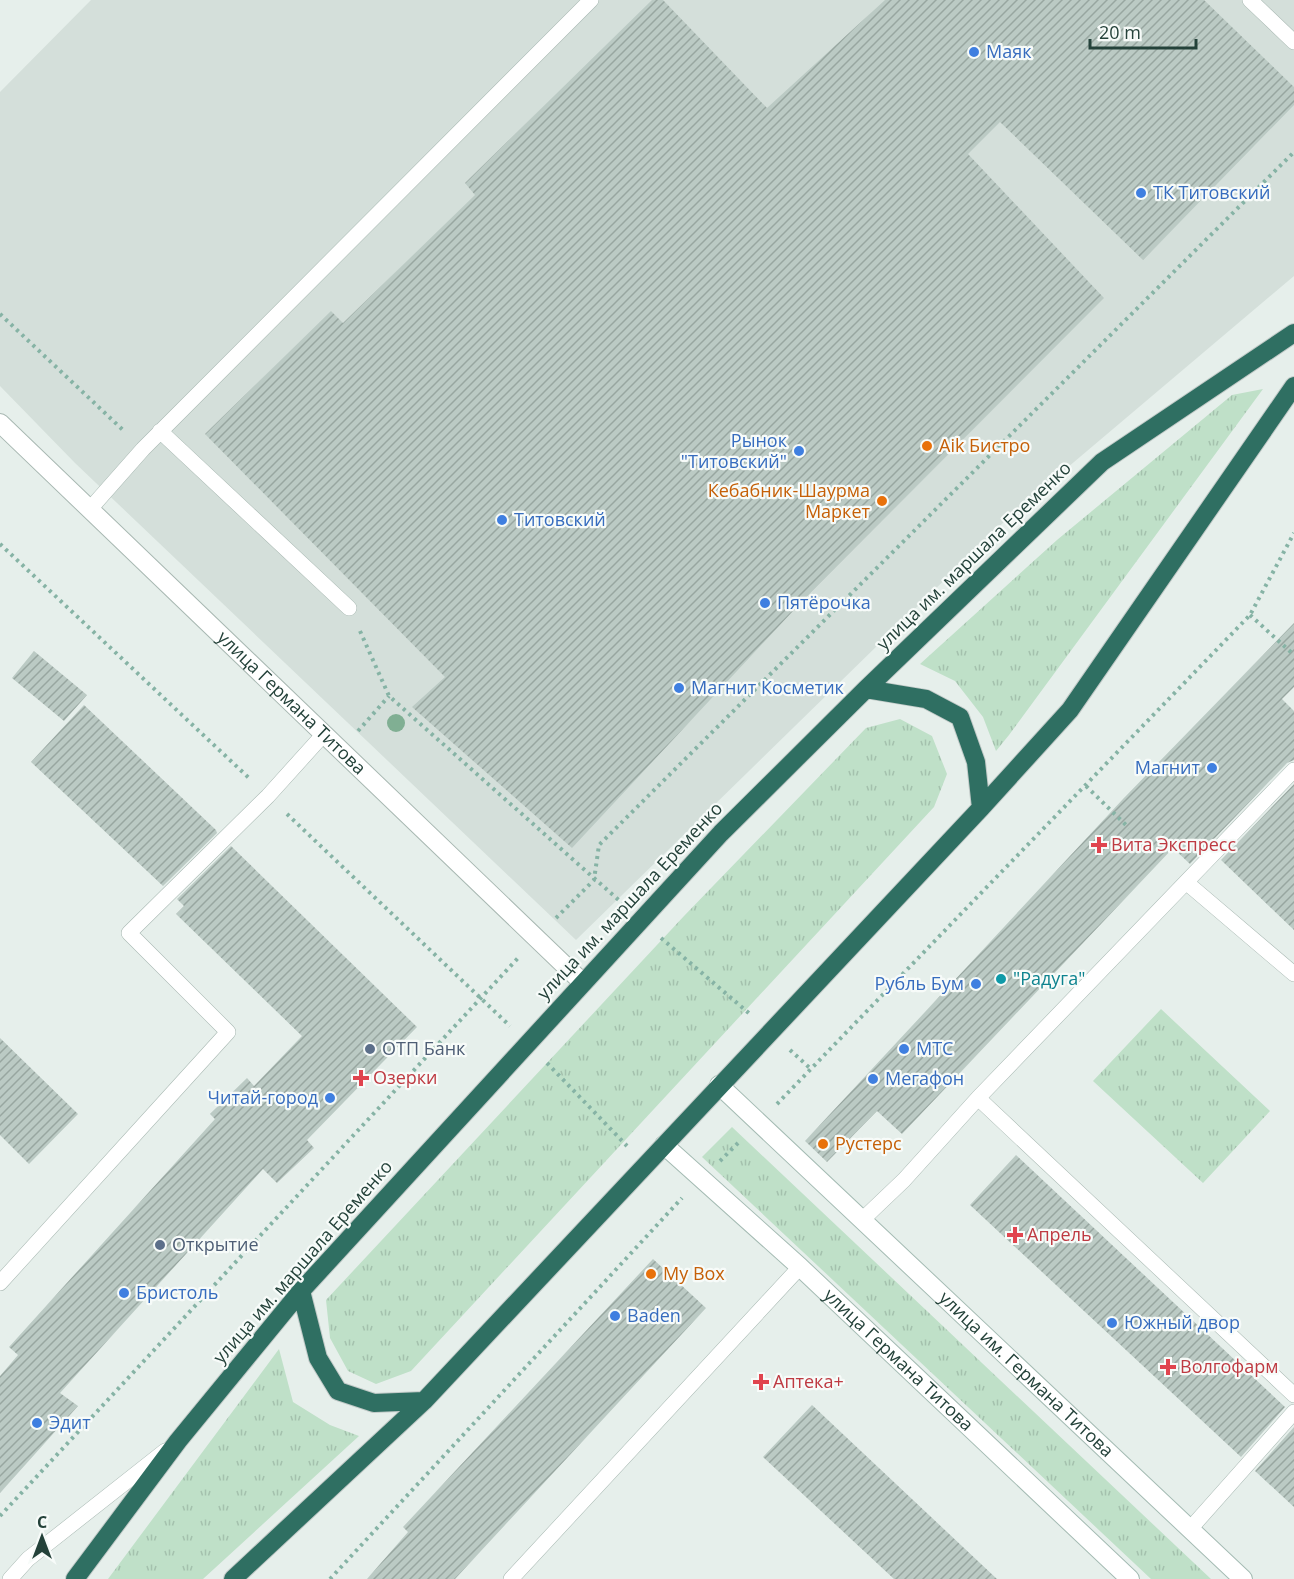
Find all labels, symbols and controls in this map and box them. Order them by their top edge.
scale bar [1090,12,1196,50]
text: 20 m [1099,20,1141,44]
place label: Маяк [986,39,1032,63]
marker: Маяк [967,45,981,59]
place label: ТК Титовский [1153,180,1270,204]
marker: ТК Титовский [1134,186,1148,200]
place label: Рынок "Титовский" [681,428,788,473]
place label: Aik Бистро [939,433,1030,457]
marker: Aik Бистро [920,439,934,453]
marker: Рынок "Титовский" [792,444,806,458]
street label: улица им. маршала Еременко [871,456,1076,655]
place label: Кебабник-Шаурма Маркет [708,478,871,523]
marker: Кебабник-Шаурма Маркет [875,494,889,508]
place label: Титовский [514,507,606,531]
marker: Титовский [495,513,509,527]
place label: Пятёрочка [777,590,871,614]
marker: Пятёрочка [758,596,772,610]
street label: улица Германа Титова [212,625,372,779]
place label: Магнит Косметик [691,675,845,699]
marker: Магнит Косметик [672,681,686,695]
place label: Магнит [1135,755,1201,779]
marker: Магнит [1205,761,1219,775]
street label: улица им. маршала Еременко [531,796,727,1004]
place label: Вита Экспресс [1111,832,1236,856]
marker: Вита Экспресс [1092,838,1106,852]
place label: "Радуга" [1013,966,1085,990]
place label: Рубль Бум [875,971,964,995]
marker: "Радуга" [994,972,1008,986]
marker: Рубль Бум [969,977,983,991]
place label: ОТП Банк [382,1036,466,1060]
place label: МТС [916,1036,953,1060]
marker: ОТП Банк [363,1042,377,1056]
marker: МТС [897,1042,911,1056]
place label: Озерки [373,1065,438,1089]
place label: Мегафон [885,1066,964,1090]
marker: Озерки [354,1071,368,1085]
marker: Мегафон [866,1072,880,1086]
place label: Читай-город [208,1085,318,1109]
marker: Читай-город [323,1091,337,1105]
place label: Рустерс [835,1131,902,1155]
marker: Рустерс [816,1137,830,1151]
street label: улица им. маршала Еременко [207,1155,397,1368]
place label: Апрель [1027,1222,1092,1246]
marker: Апрель [1008,1228,1022,1242]
place label: Открытие [172,1232,259,1256]
marker: Открытие [153,1238,167,1252]
place label: My Box [663,1261,725,1285]
marker: My Box [644,1267,658,1281]
place label: Бристоль [136,1280,218,1304]
street label: улица Германа Титова [819,1283,979,1436]
marker: Бристоль [117,1286,131,1300]
street label: улица им. Германа Титова [934,1286,1119,1462]
place label: Baden [627,1303,681,1327]
marker: Baden [608,1309,622,1323]
place label: Южный двор [1124,1310,1240,1334]
marker: Южный двор [1105,1316,1119,1330]
place label: Волгофарм [1180,1354,1278,1378]
marker: Волгофарм [1161,1360,1175,1374]
place label: Аптека+ [773,1369,844,1393]
marker: Аптека+ [754,1375,768,1389]
place label: Эдит [49,1410,91,1434]
marker: Эдит [30,1416,44,1430]
north arrow [12,1507,72,1567]
text: С [37,1511,47,1533]

